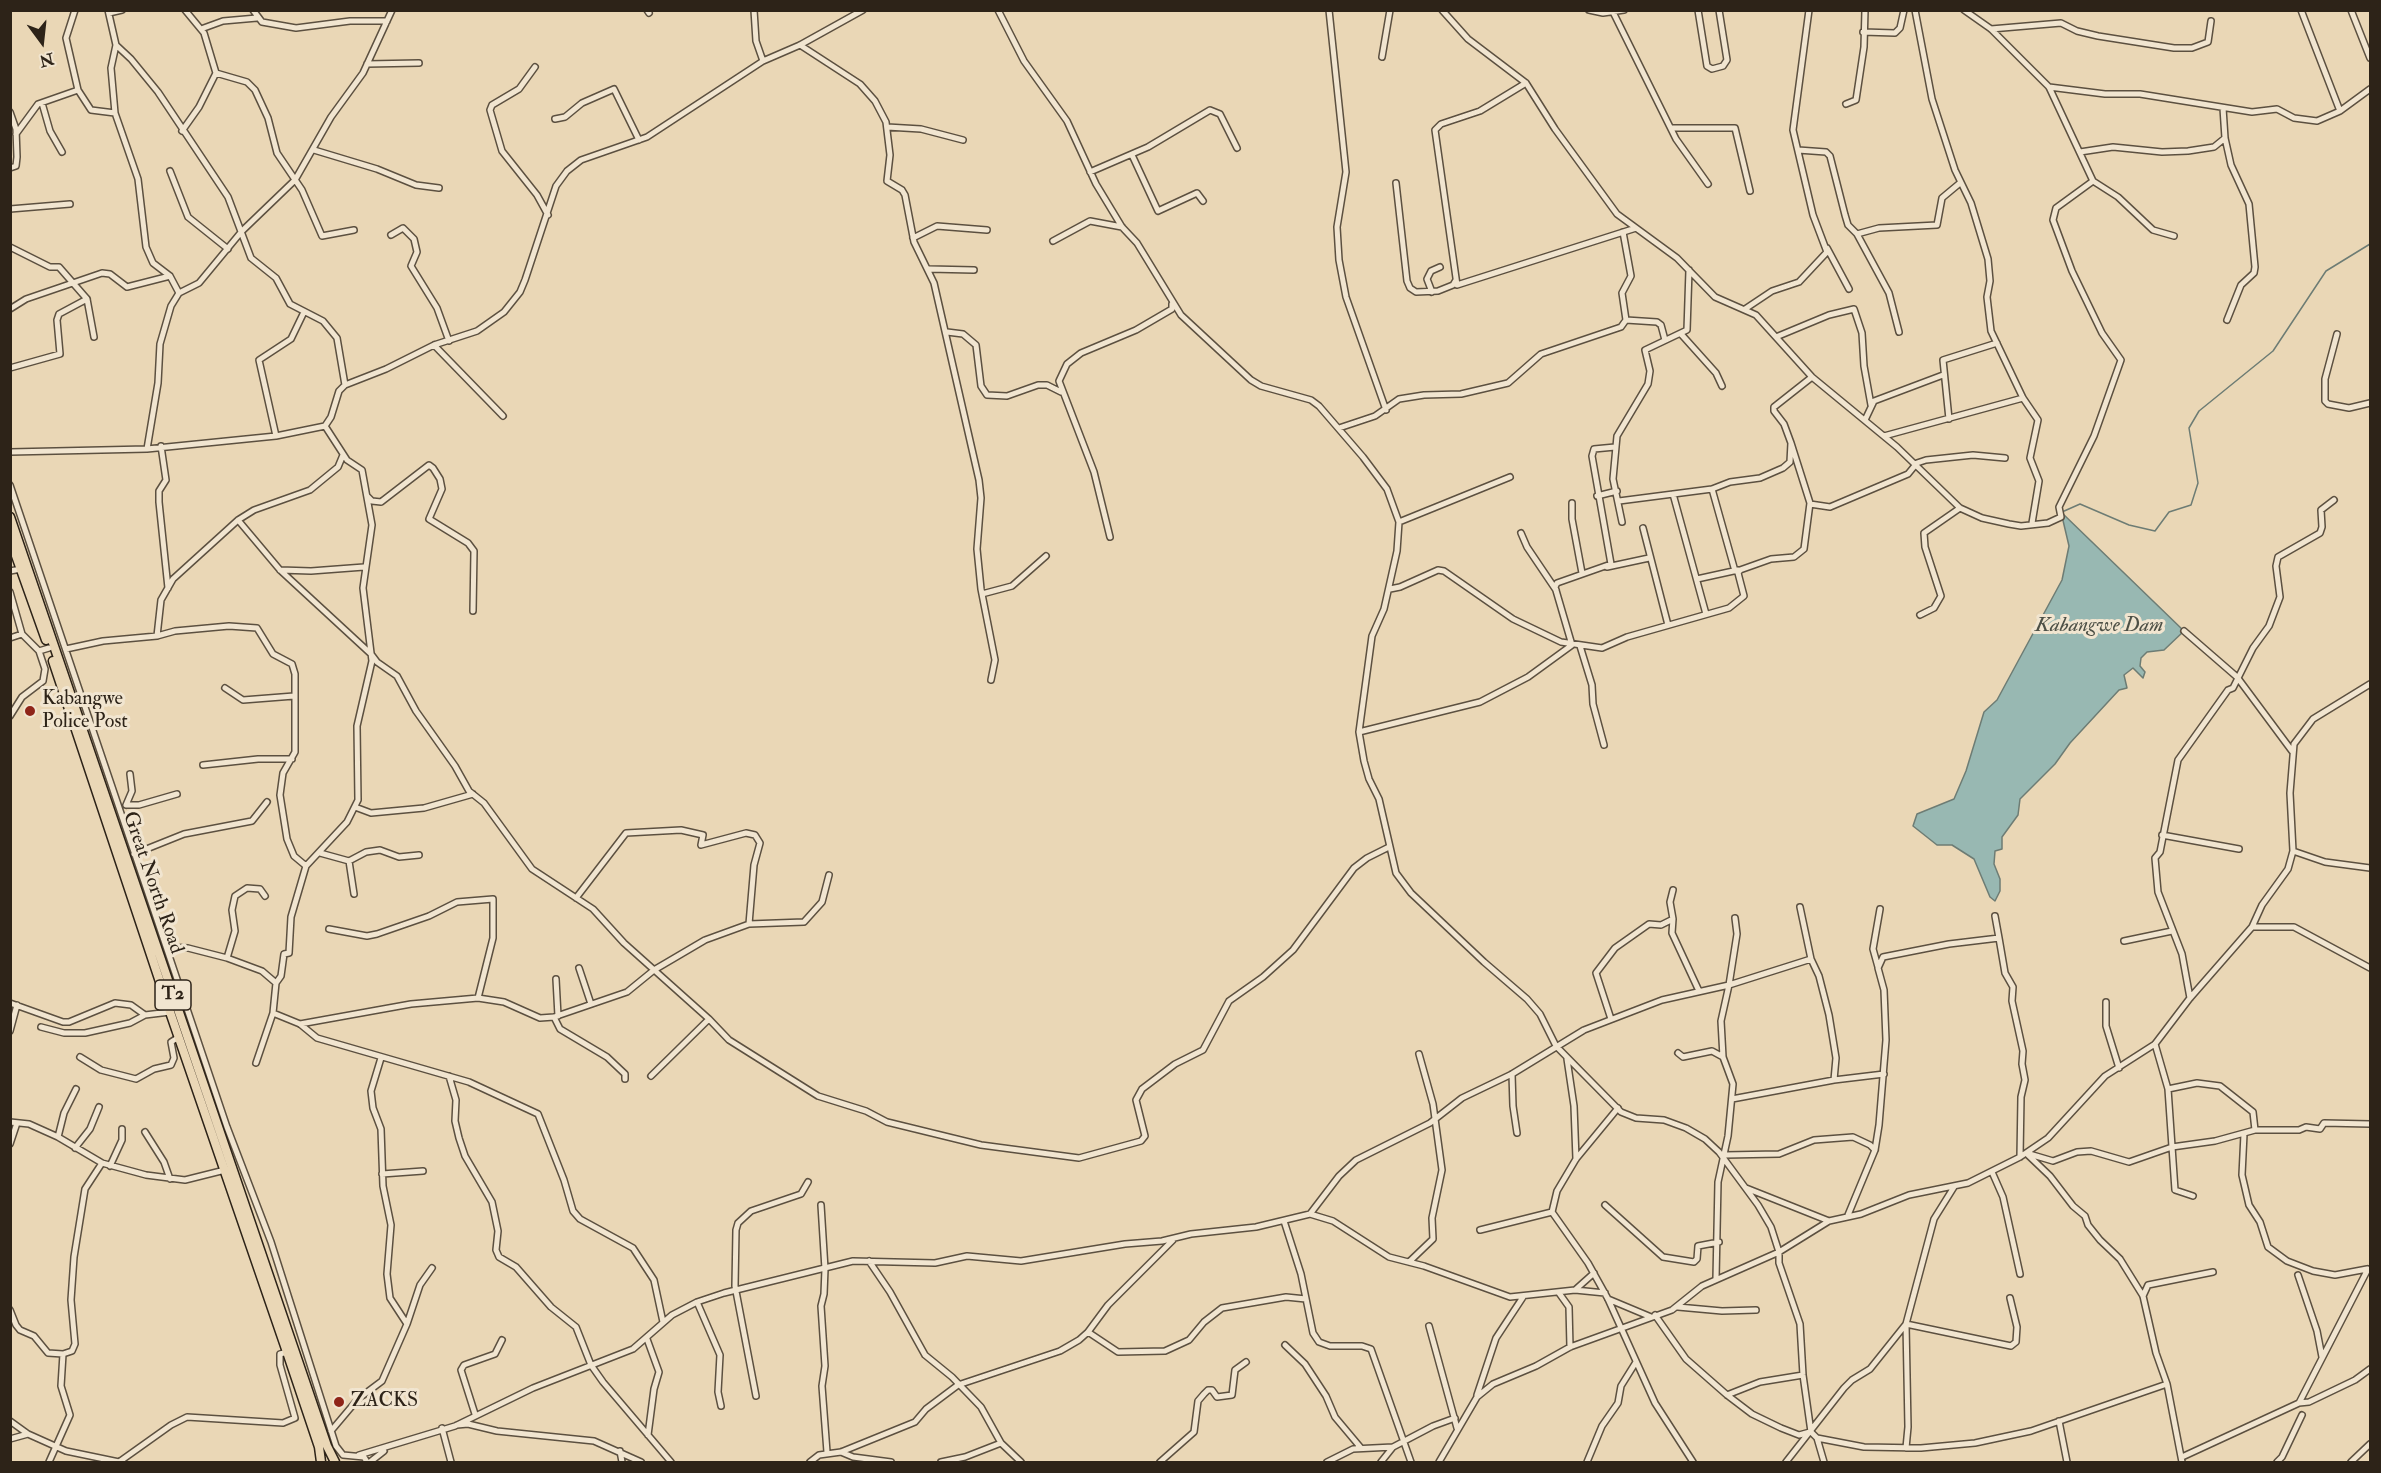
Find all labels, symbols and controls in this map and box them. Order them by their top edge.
north arrow [12,12,72,72]
text: N [37,48,56,71]
water label: Kabangwe Dam [2035,613,2163,639]
place label: Kabangwe Police Post [42,688,128,735]
marker: Kabangwe Police Post [23,704,37,718]
street label: Great North Road [116,809,188,957]
road number: T2 [155,980,191,1010]
place label: ZACKS [351,1390,418,1414]
marker: ZACKS [332,1395,346,1409]

